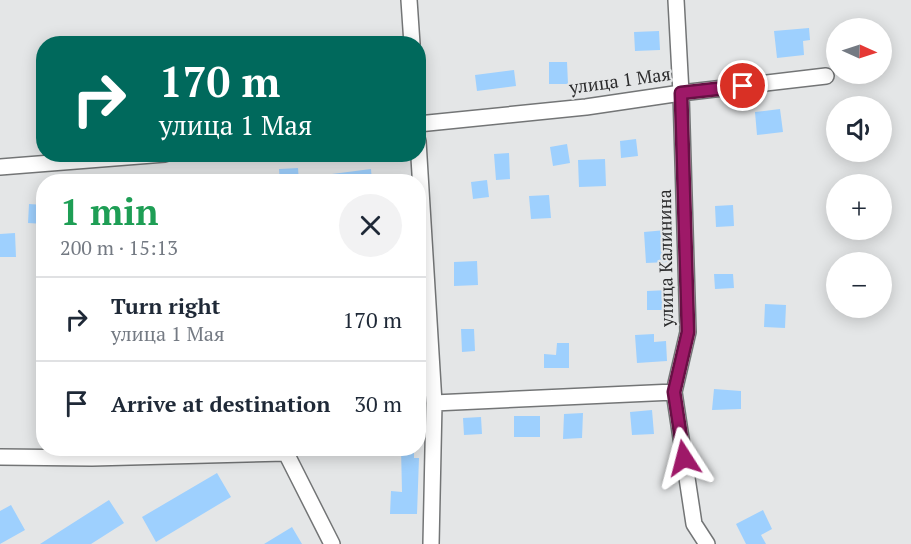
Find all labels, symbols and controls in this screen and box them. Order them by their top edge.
north arrow [826,18,892,84]
map controls [826,18,892,318]
text: 170 m [159,53,280,109]
icon: right [60,60,138,138]
pin [717,60,768,111]
street label: улица 1 Мая [567,61,672,99]
icon: arrive [726,69,759,102]
button: sound [826,96,892,162]
text: улица 1 Мая [159,107,312,143]
button: + [826,174,892,240]
text: 1 min [60,188,158,235]
street label: улица Калинина [652,189,678,328]
button: close [339,194,402,257]
text: 200 m · 15:13 [60,234,178,261]
button: − [826,252,892,318]
text: Turn right [111,291,220,320]
icon: right [60,303,93,336]
text: 170 m [342,305,402,334]
text: улица 1 Мая [111,320,225,347]
icon: arrive [60,387,93,420]
text: Arrive at destination [111,389,330,418]
text: 30 m [354,389,402,418]
position arrow [652,426,716,490]

